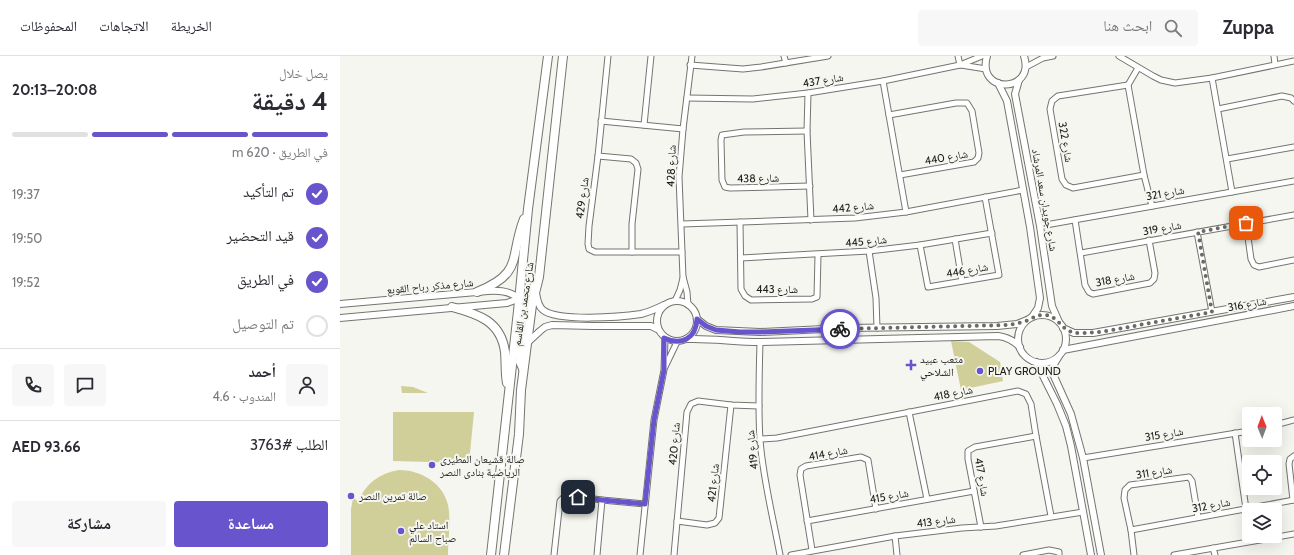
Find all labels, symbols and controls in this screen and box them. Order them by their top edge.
search box [918,10,1198,46]
text: Zuppa [1222,16,1274,39]
text: المحفوظات [20,17,77,35]
text: الاتجاهات [99,17,149,35]
text: الخريطة [171,17,212,35]
text: ابحث هنا [1103,17,1152,35]
icon: search [1162,17,1184,39]
text: يصل خلال [279,65,328,81]
street label: شارع 437 [802,70,844,90]
text: 20:08–20:13 [12,81,97,99]
text: 4 دقيقة [251,85,328,117]
street label: شارع 322 [1056,121,1076,163]
text: في الطريق · 620 m [232,144,328,160]
street label: شارع 428 [663,145,679,187]
street label: شارع 440 [923,146,969,168]
street label: شارع جويدان سعد المرشاد [1029,148,1061,252]
street label: شارع 438 [737,171,779,185]
street label: شارع 429 [572,176,592,220]
text: تم التأكيد [243,183,294,201]
icon: check [306,183,328,205]
street label: شارع 321 [1145,183,1185,203]
text: 19:37 [12,186,40,202]
street label: شارع 442 [832,198,874,216]
pin [1229,206,1263,240]
icon: bag [1235,212,1257,234]
street label: شارع 319 [1141,218,1183,238]
text: قيد التحضير [227,227,294,245]
icon: check [306,227,328,249]
text: 19:50 [12,230,42,246]
street label: شارع 445 [844,232,888,250]
street label: شارع 446 [945,259,989,281]
street label: شارع محمد بن القاسم [509,261,538,347]
street label: شارع 318 [1094,269,1136,289]
text: في الطريق [237,271,294,289]
icon: check [306,271,328,293]
text: 19:52 [12,274,40,290]
street label: شارع مذكر رباح القوبع [386,275,474,297]
street label: شارع 443 [756,282,798,296]
street label: شارع 316 [1226,294,1268,314]
courier [820,309,860,349]
text: تم التوصيل [232,315,294,333]
icon: bike [829,318,851,340]
place label: متعب عبيد الشلاحي [920,352,963,381]
marker: متعب عبيد الشلاحي [905,359,917,371]
text: أحمد [249,363,276,381]
button: phone [12,364,54,406]
button: chat [64,364,106,406]
button: person [286,364,328,406]
place label: PLAY GROUND [988,364,1061,378]
marker: PLAY GROUND [975,366,985,376]
street label: شارع 418 [932,382,974,404]
text: المندوب · 4.6 [212,388,276,404]
north arrow [1242,407,1282,447]
map controls [1242,407,1282,543]
street label: شارع 420 [665,422,683,466]
street label: شارع 315 [1144,424,1184,444]
street label: شارع 419 [743,430,761,470]
text: الطلب #3763 [250,436,328,454]
text: AED 93.66 [12,438,81,456]
street label: شارع 414 [807,443,849,463]
place label: صالة قشيعان المطيرى الرياضية بنادى النصر [439,452,525,479]
button: locate [1242,455,1282,495]
street label: شارع 417 [972,457,992,497]
marker: صالة قشيعان المطيرى الرياضية بنادى النصر [427,460,437,470]
street label: شارع 311 [1135,462,1173,482]
street label: شارع 421 [704,463,722,503]
pin [561,480,595,514]
icon: home [567,486,589,508]
street label: شارع 415 [868,486,910,506]
place label: صالة تمرين النصر [358,489,427,503]
marker: صالة تمرين النصر [346,491,356,501]
street label: شارع 312 [1191,495,1231,515]
button: مشاركة [12,501,166,547]
button: مساعدة [174,501,328,547]
button: layers [1242,503,1282,543]
street label: شارع 413 [916,512,956,530]
place label: استاد علي صباح السالم [409,518,456,546]
marker: استاد علي صباح السالم [396,526,406,536]

